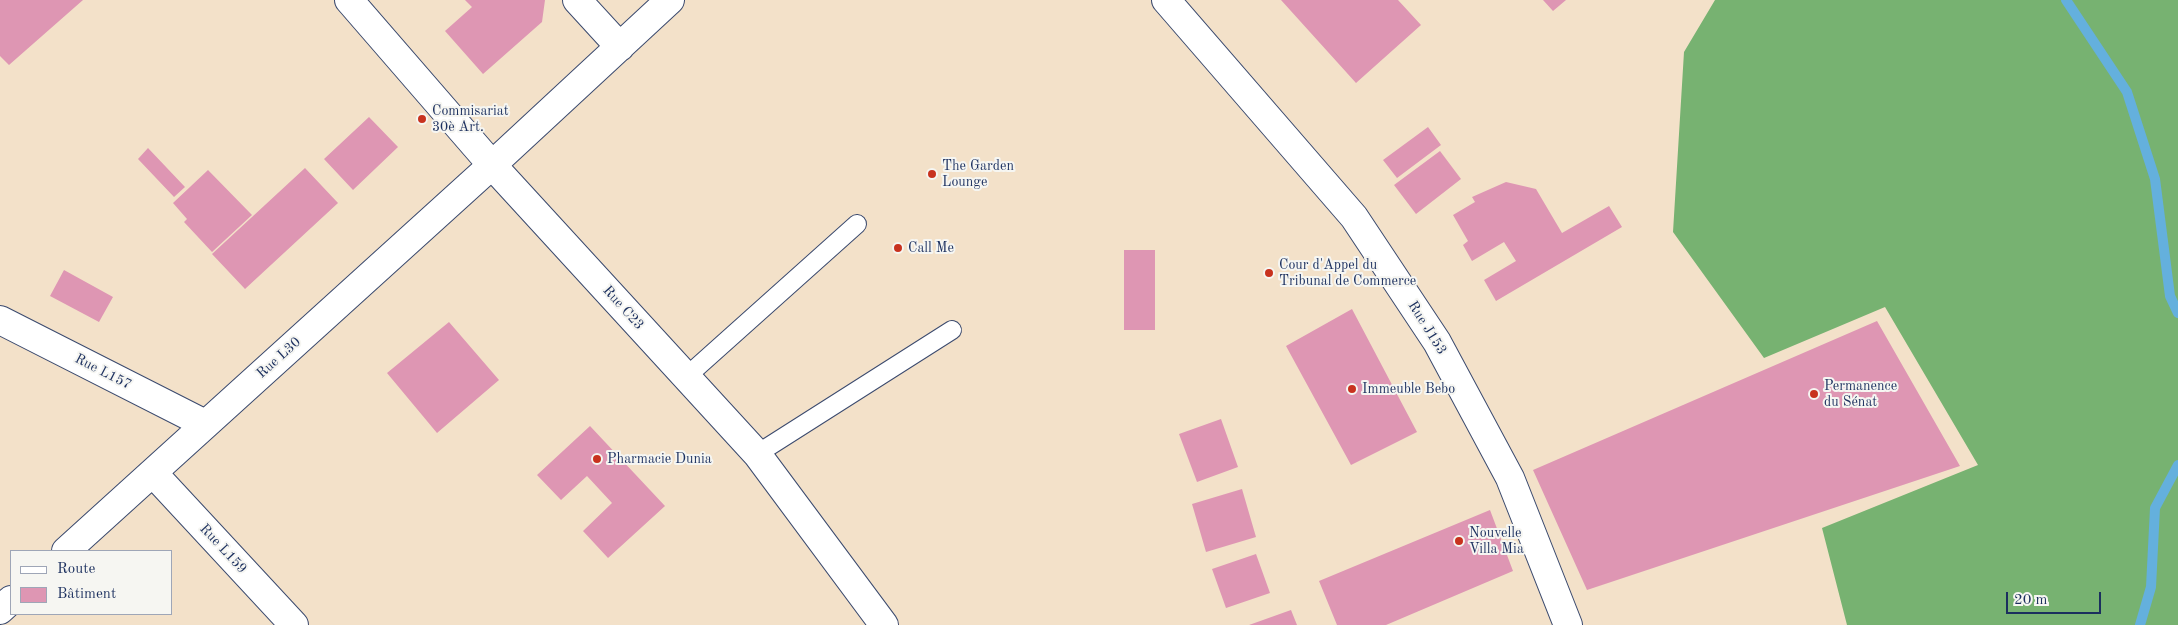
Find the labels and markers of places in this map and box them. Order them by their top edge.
place label: Commisariat 30è Art. [432,103,509,136]
marker: Commisariat 30è Art. [416,113,428,125]
place label: The Garden Lounge [942,158,1014,190]
marker: The Garden Lounge [926,168,938,180]
place label: Call Me [908,240,954,256]
marker: Call Me [892,242,904,254]
place label: Cour d'Appel du Tribunal de Commerce [1279,257,1416,290]
marker: Cour d'Appel du Tribunal de Commerce [1263,267,1275,279]
place label: Permanence du Sénat [1824,378,1897,411]
place label: Immeuble Bebo [1362,381,1455,397]
marker: Immeuble Bebo [1346,383,1358,395]
marker: Permanence du Sénat [1808,388,1820,400]
place label: Pharmacie Dunia [607,451,712,467]
marker: Pharmacie Dunia [591,453,603,465]
place label: Nouvelle Villa Mia [1469,525,1524,558]
marker: Nouvelle Villa Mia [1453,535,1465,547]

